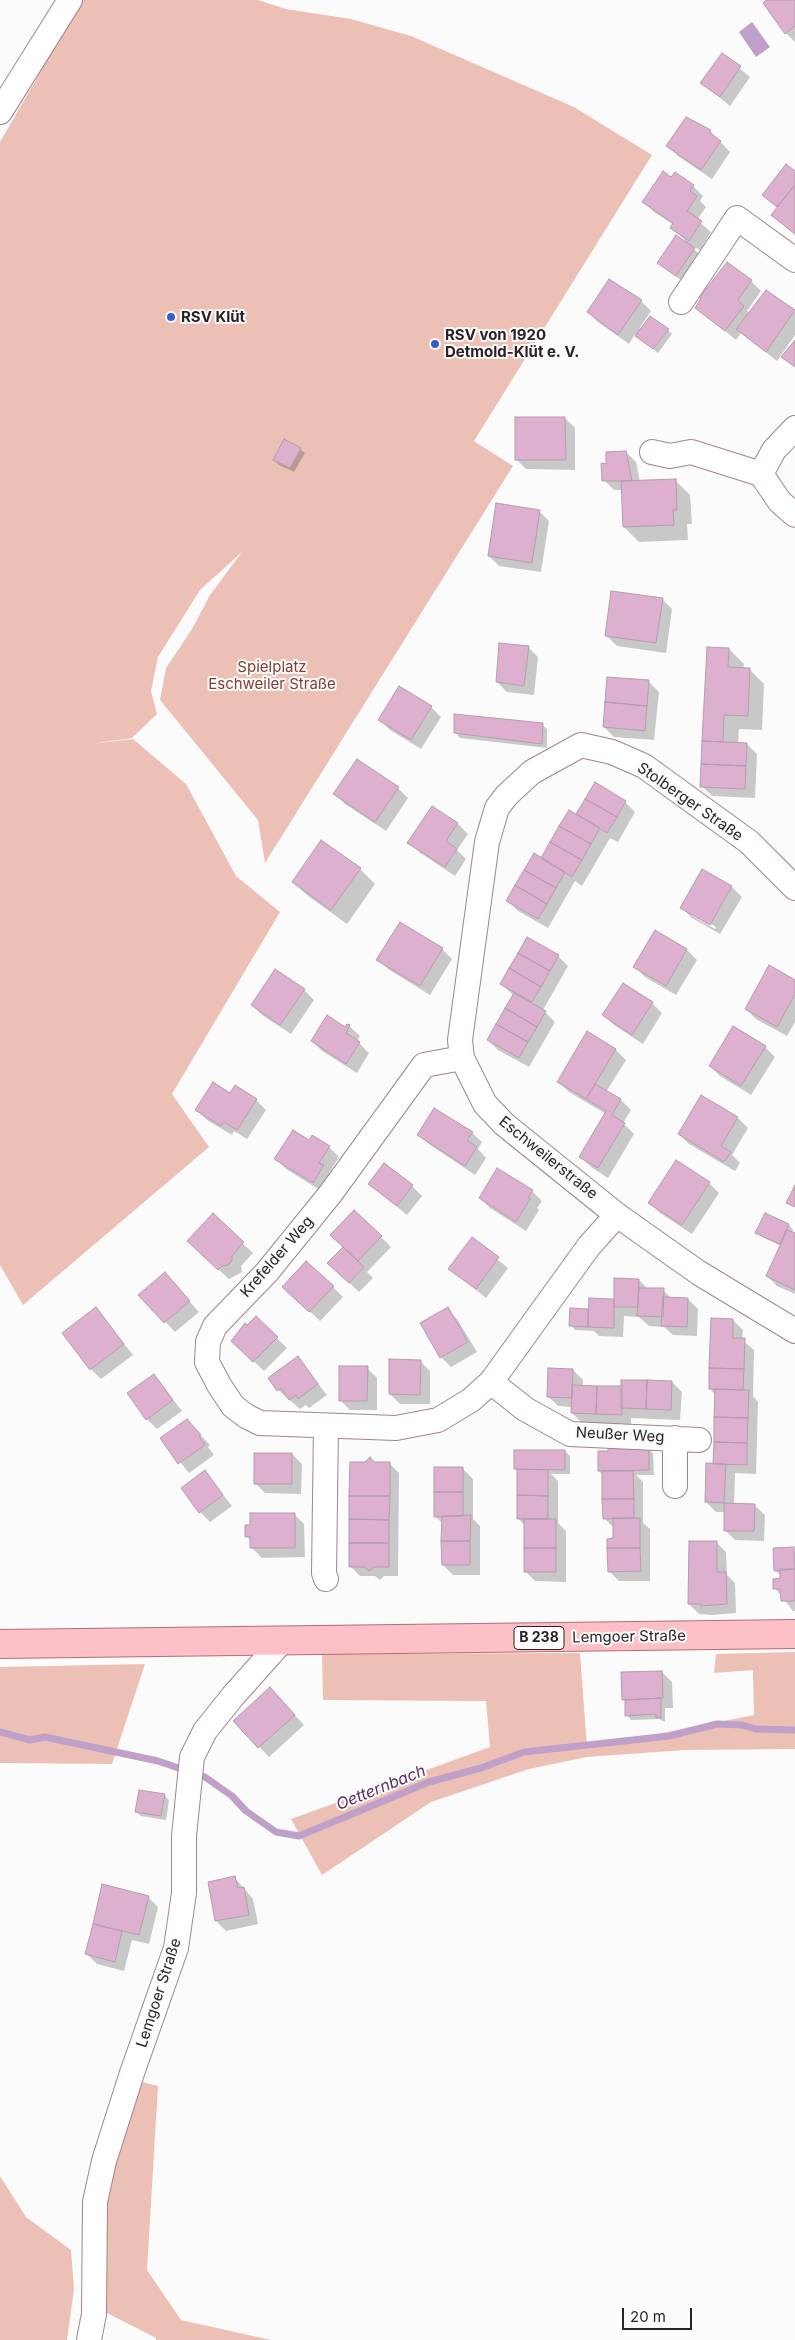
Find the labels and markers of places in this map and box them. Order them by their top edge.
place label: RSV Klüt [181,308,245,326]
marker: RSV Klüt [165,311,177,323]
place label: RSV von 1920 Detmold-Klüt e. V. [445,326,579,361]
marker: RSV von 1920 Detmold-Klüt e. V. [429,338,441,350]

